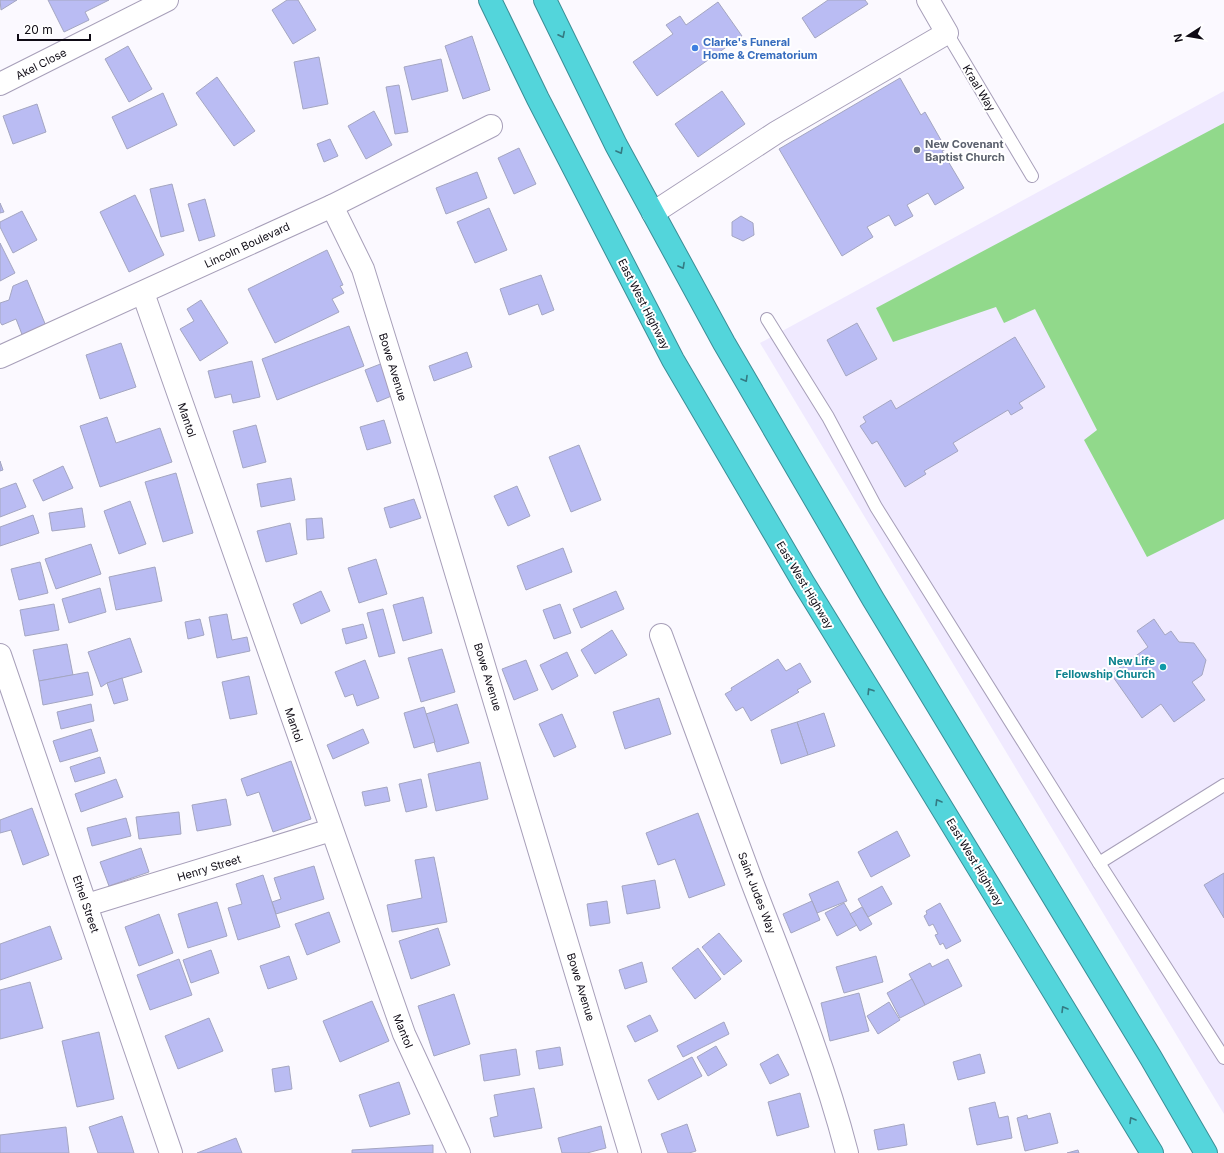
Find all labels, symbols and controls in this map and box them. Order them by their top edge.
scale bar [18,16,90,42]
north arrow [1168,16,1208,56]
text: 20 m [24,22,53,37]
one-way arrow [557,31,565,38]
text: N [1170,33,1186,44]
place label: Clarke's Funeral Home & Crematorium [703,35,818,62]
marker: Clarke's Funeral Home & Crematorium [690,43,700,53]
street label: Akel Close [13,45,69,83]
street label: Kraal Way [960,62,998,114]
place label: New Covenant Baptist Church [925,137,1005,164]
marker: New Covenant Baptist Church [912,145,922,155]
one-way arrow [615,147,622,155]
street label: Lincoln Boulevard [202,219,292,271]
street label: East West Highway [615,256,673,352]
one-way arrow [677,261,685,269]
street label: Bowe Avenue [376,331,410,403]
one-way arrow [741,375,748,382]
street label: Mantol [175,401,199,439]
street label: East West Highway [773,539,837,631]
street label: Bowe Avenue [471,641,505,713]
place label: New Life Fellowship Church [1056,654,1155,681]
marker: New Life Fellowship Church [1158,662,1168,672]
one-way arrow [868,688,875,695]
street label: Mantol [282,706,306,744]
one-way arrow [936,799,943,806]
street label: East West Highway [943,816,1007,908]
street label: Saint Judes Way [735,850,779,936]
street label: Henry Street [176,852,243,884]
street label: Ethel Street [70,873,103,935]
street label: Bowe Avenue [564,951,598,1023]
one-way arrow [1062,1006,1069,1013]
street label: Mantol [390,1012,416,1050]
one-way arrow [1129,1117,1136,1124]

